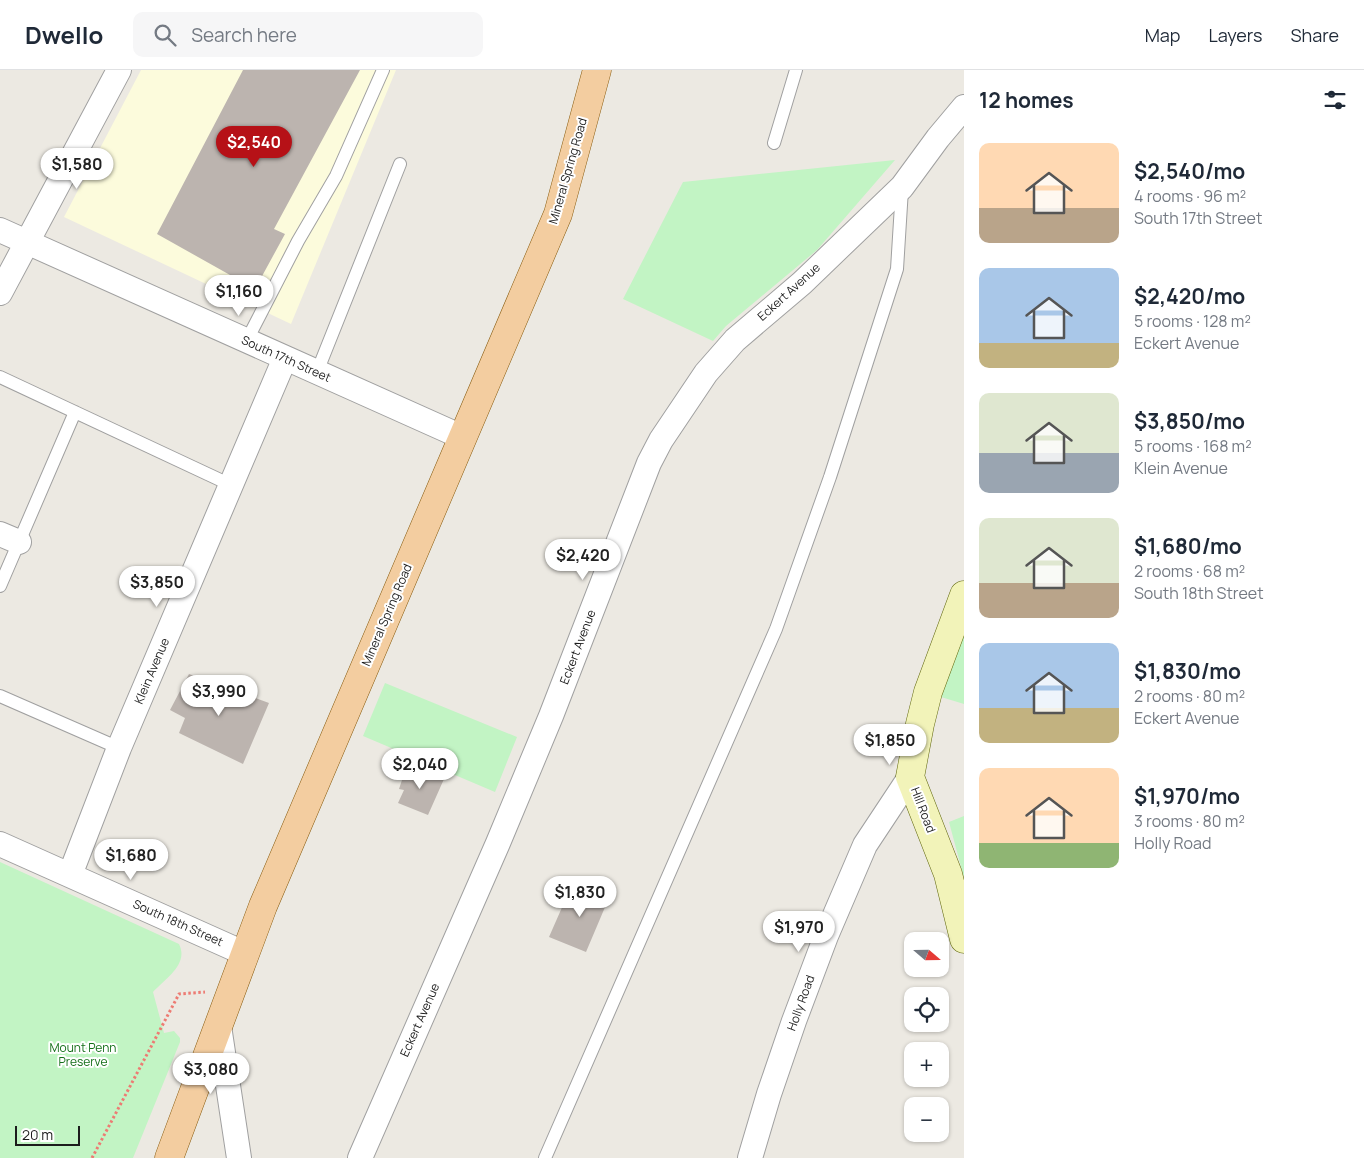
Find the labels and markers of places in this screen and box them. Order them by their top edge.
pin: $2,540 [213,126,295,168]
pin: $1,580 [36,148,118,190]
pin: $1,160 [198,274,280,317]
pin: $2,420 [542,538,624,581]
pin: $3,850 [116,566,198,608]
pin: $3,990 [178,674,260,717]
pin: $1,850 [849,724,931,766]
pin: $2,040 [379,748,461,790]
pin: $1,680 [90,838,172,881]
pin: $1,830 [539,876,621,918]
pin: $1,970 [758,910,840,953]
pin: $3,080 [170,1052,252,1095]

